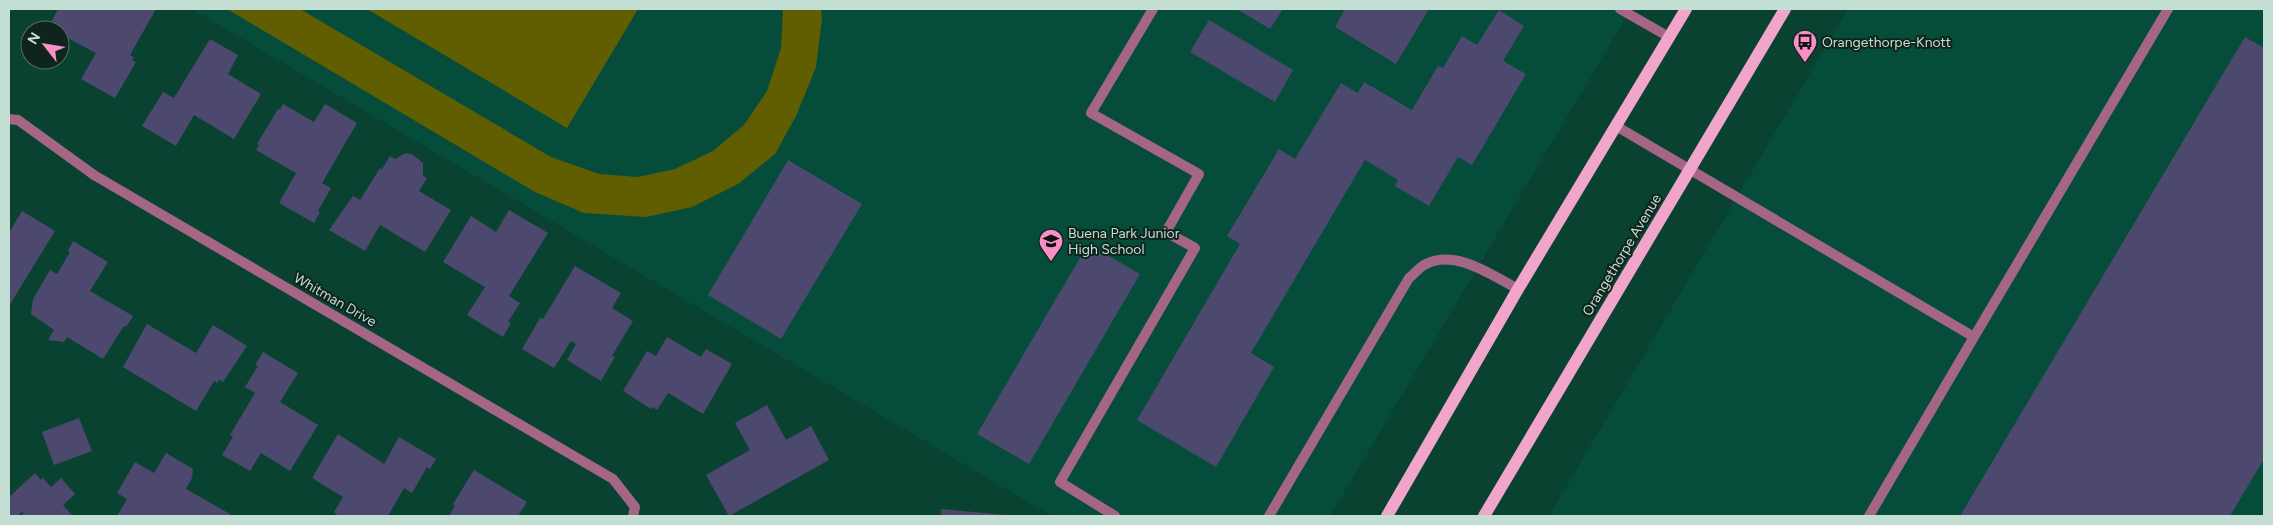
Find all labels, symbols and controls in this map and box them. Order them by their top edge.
north arrow [20,20,70,70]
bus stop icon: Orangethorpe-Knott [1792,29,1818,63]
text: N [24,30,44,48]
place label: Orangethorpe-Knott [1822,34,1951,51]
street label: Orangethorpe Avenue [1579,191,1665,319]
place label: Buena Park Junior High School [1068,225,1180,258]
school or university icon: Buena Park Junior High School [1038,228,1064,262]
street label: Whitman Drive [291,270,380,331]

